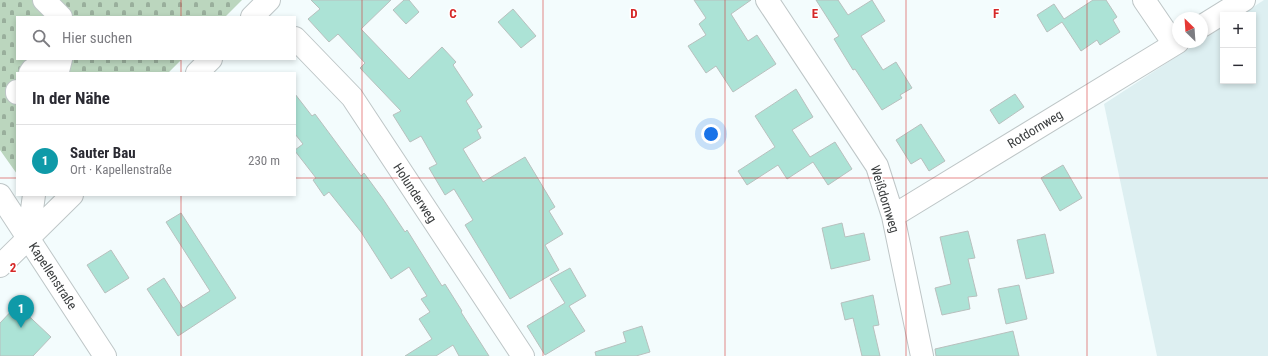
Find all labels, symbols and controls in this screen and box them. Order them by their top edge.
text: C [449,6,457,21]
text: D [630,6,638,21]
text: E [812,6,819,21]
text: F [993,6,999,21]
north arrow [1172,12,1208,48]
map controls [1220,12,1256,84]
button: + [1220,12,1256,48]
search box [16,16,296,60]
icon: search [30,27,52,49]
text: Hier suchen [62,29,132,47]
button: − [1220,48,1256,84]
text: In der Nähe [32,88,110,108]
street label: Rotdornweg [1005,107,1065,151]
your location [701,124,721,144]
text: Sauter Bau [70,144,136,162]
text: 1 [42,153,48,168]
text: 230 m [248,153,280,168]
street label: Holunderweg [390,161,440,225]
text: Ort · Kapellenstraße [70,162,172,177]
street label: Weißdornweg [868,163,902,235]
street label: Kapellenstraße [26,240,80,312]
text: 2 [10,260,17,275]
pin: 1 [8,295,34,328]

